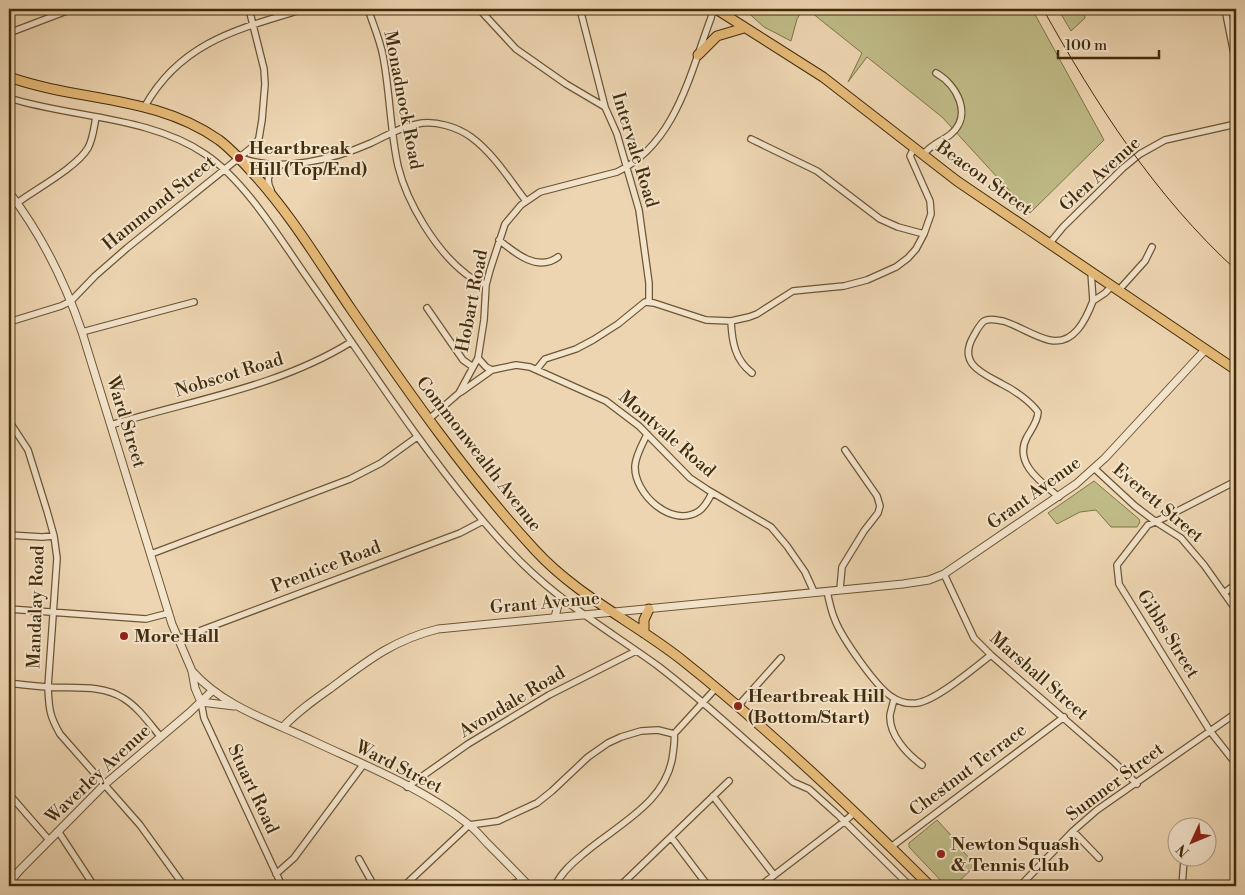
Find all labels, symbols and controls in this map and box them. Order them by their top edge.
scale bar [1058,28,1159,60]
street label: Monadnock Road [378,29,428,172]
text: 100 m [1065,36,1107,55]
street label: Intervale Road [607,90,664,211]
street label: Glen Avenue [1055,132,1145,216]
street label: Beacon Street [931,135,1037,221]
place label: Heartbreak Hill (Top/End) [249,137,368,181]
street label: Hammond Street [98,150,221,256]
marker: Heartbreak Hill (Top/End) [233,152,245,164]
street label: Hobart Road [451,247,493,354]
street label: Nobscot Road [172,347,287,402]
street label: Ward Street [101,372,151,471]
street label: Commonwealth Avenue [411,372,547,536]
street label: Montvale Road [614,386,721,483]
street label: Grant Avenue [983,451,1085,535]
street label: Everett Street [1108,458,1209,548]
street label: Prentice Road [268,535,385,598]
street label: Mandalay Road [22,544,50,669]
street label: Gibbs Street [1132,585,1205,683]
street label: Grant Avenue [489,587,601,619]
place label: More Hall [134,625,219,648]
street label: Marshall Street [985,627,1094,726]
marker: More Hall [118,630,130,642]
street label: Avondale Road [454,661,570,743]
place label: Heartbreak Hill (Bottom/Start) [748,685,885,729]
marker: Heartbreak Hill (Bottom/Start) [732,700,744,712]
street label: Chestnut Terrace [905,718,1031,822]
street label: Waverley Avenue [40,719,155,829]
street label: Ward Street [351,735,447,799]
street label: Sumner Street [1062,737,1169,826]
street label: Stuart Road [222,741,284,838]
north arrow [1168,818,1218,868]
place label: Newton Squash & Tennis Club [951,833,1080,877]
text: N [1173,840,1194,861]
marker: Newton Squash & Tennis Club [935,848,947,860]

